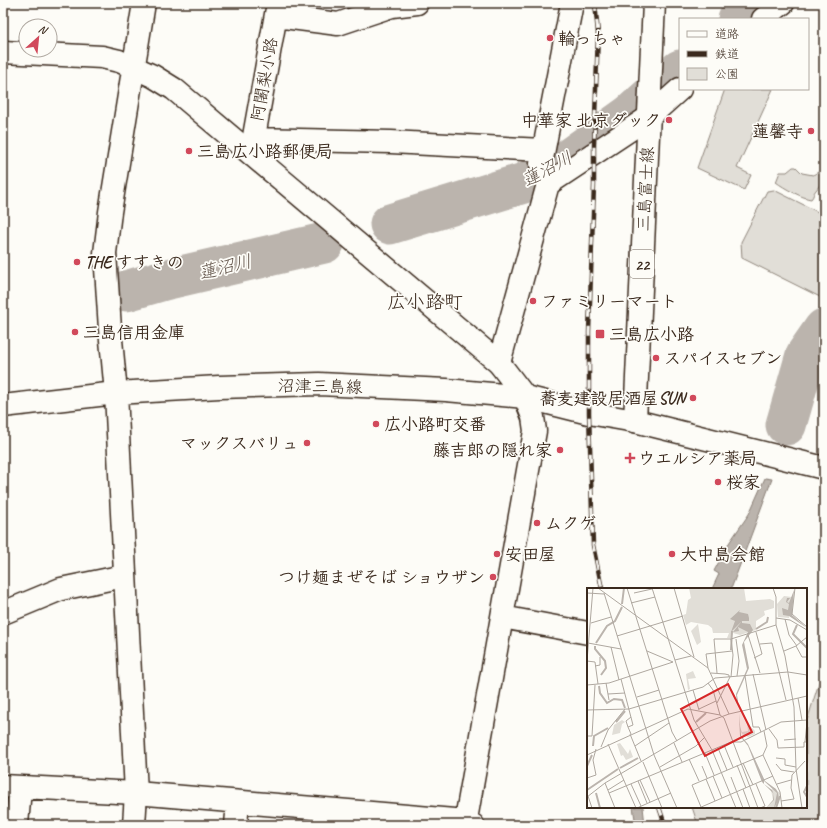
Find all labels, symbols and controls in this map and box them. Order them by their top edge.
north arrow [18,18,58,58]
legend [679,18,809,90]
text: N [36,21,51,38]
text: 道路 [715,26,739,42]
place label: 輪っちゃ [558,28,626,49]
marker: 輪っちゃ [545,33,555,43]
street label: 阿闍梨小路 [247,35,282,123]
text: 鉄道 [715,46,739,62]
text: 公園 [715,66,739,82]
place label: 中華家 北京ダック [521,110,661,131]
marker: 中華家 北京ダック [664,115,674,125]
place label: 蓮馨寺 [752,121,803,142]
marker: 蓮馨寺 [806,126,816,136]
place label: 三島広小路郵便局 [197,141,333,162]
marker: 三島広小路郵便局 [184,146,194,156]
street label: 三島富士線 [633,146,658,232]
water label: 蓮沼川 [518,147,576,191]
water label: 蓮沼川 [196,250,254,284]
road number: 22 [630,250,654,278]
place label: THE すすきの [85,252,184,273]
marker: THE すすきの [72,257,82,267]
district label: 広小路町 [387,290,463,314]
place label: ファミリーマート [541,291,678,312]
marker: ファミリーマート [528,296,538,306]
place label: 三島信用金庫 [83,322,185,343]
place label: 三島広小路 [609,324,694,345]
marker: 三島信用金庫 [70,327,80,337]
marker: 三島広小路 [594,328,606,340]
place label: スパイスセブン [664,348,782,369]
marker: スパイスセブン [651,353,661,363]
street label: 沼津三島線 [277,375,363,398]
place label: 蕎麦建設居酒屋SUN [540,388,688,409]
marker: 蕎麦建設居酒屋SUN [688,393,698,403]
place label: 広小路町交番 [384,414,486,435]
marker: 広小路町交番 [371,419,381,429]
place label: マックスバリュ [180,433,299,454]
marker: マックスバリュ [302,438,312,448]
place label: 藤吉郎の隠れ家 [433,440,552,461]
marker: 藤吉郎の隠れ家 [555,445,565,455]
place label: ウエルシア薬局 [638,448,757,469]
marker: ウエルシア薬局 [625,453,635,463]
place label: 桜家 [726,472,760,493]
marker: 桜家 [713,477,723,487]
place label: ムクゲ [545,513,596,534]
marker: ムクゲ [532,518,542,528]
place label: 安田屋 [505,544,556,565]
place label: 大中島会館 [680,544,765,565]
marker: 安田屋 [492,549,502,559]
marker: 大中島会館 [667,549,677,559]
place label: つけ麺まぜそば ショウザン [278,567,485,588]
marker: つけ麺まぜそば ショウザン [488,572,498,582]
inset map [587,588,807,808]

